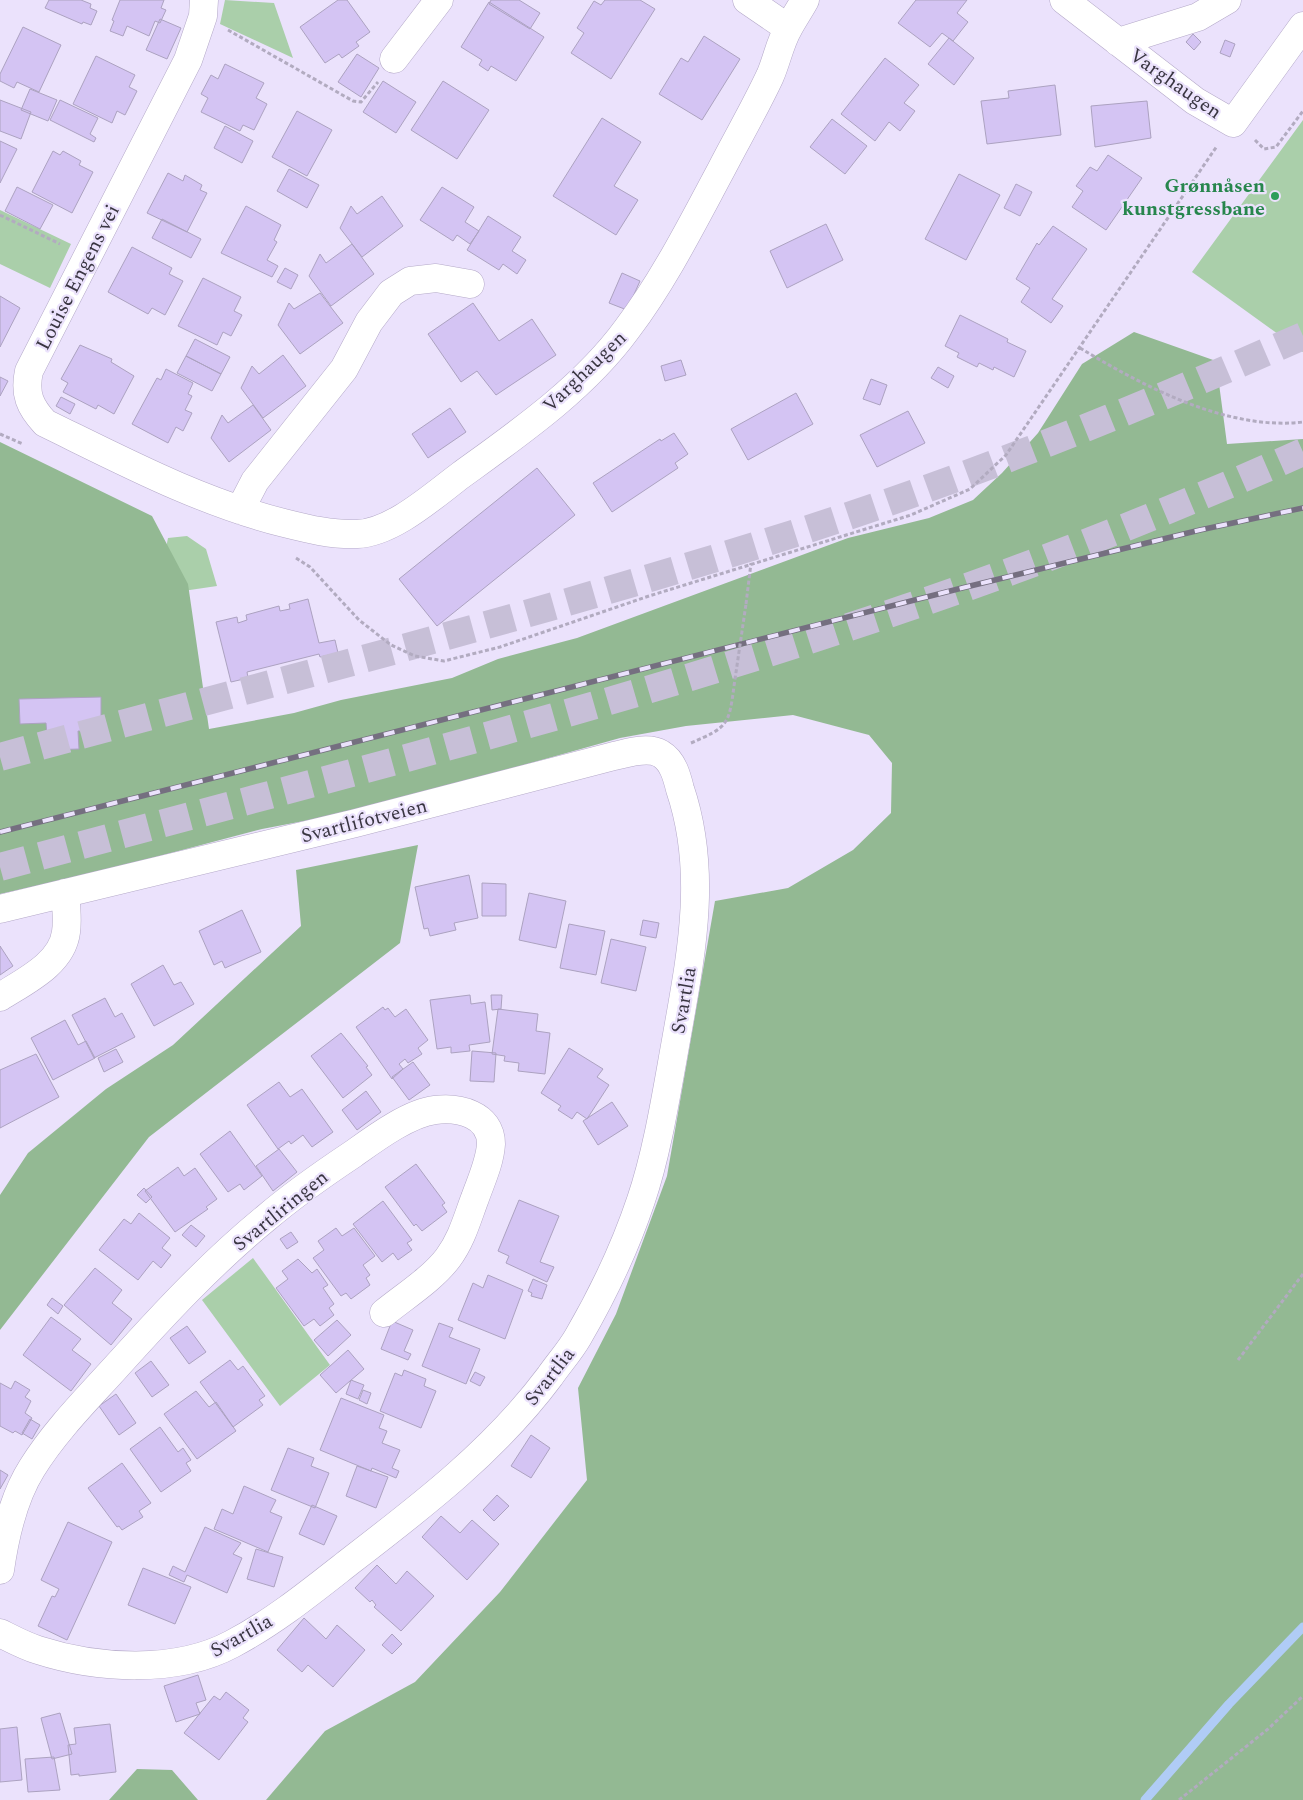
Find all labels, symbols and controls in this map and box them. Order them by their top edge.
street label: Varghaugen [1123,41,1228,127]
place label: Grønnåsen kunstgressbane [1122,171,1265,224]
marker: Grønnåsen kunstgressbane [1269,190,1281,202]
street label: Louise Engens vei [28,199,128,356]
street label: Varghaugen [536,324,634,420]
street label: Svartlifotveien [298,791,431,851]
street label: Svartlia [663,964,705,1036]
street label: Svartliringen [226,1163,335,1259]
street label: Svartlia [517,1341,582,1412]
street label: Svartlia [205,1606,278,1665]

